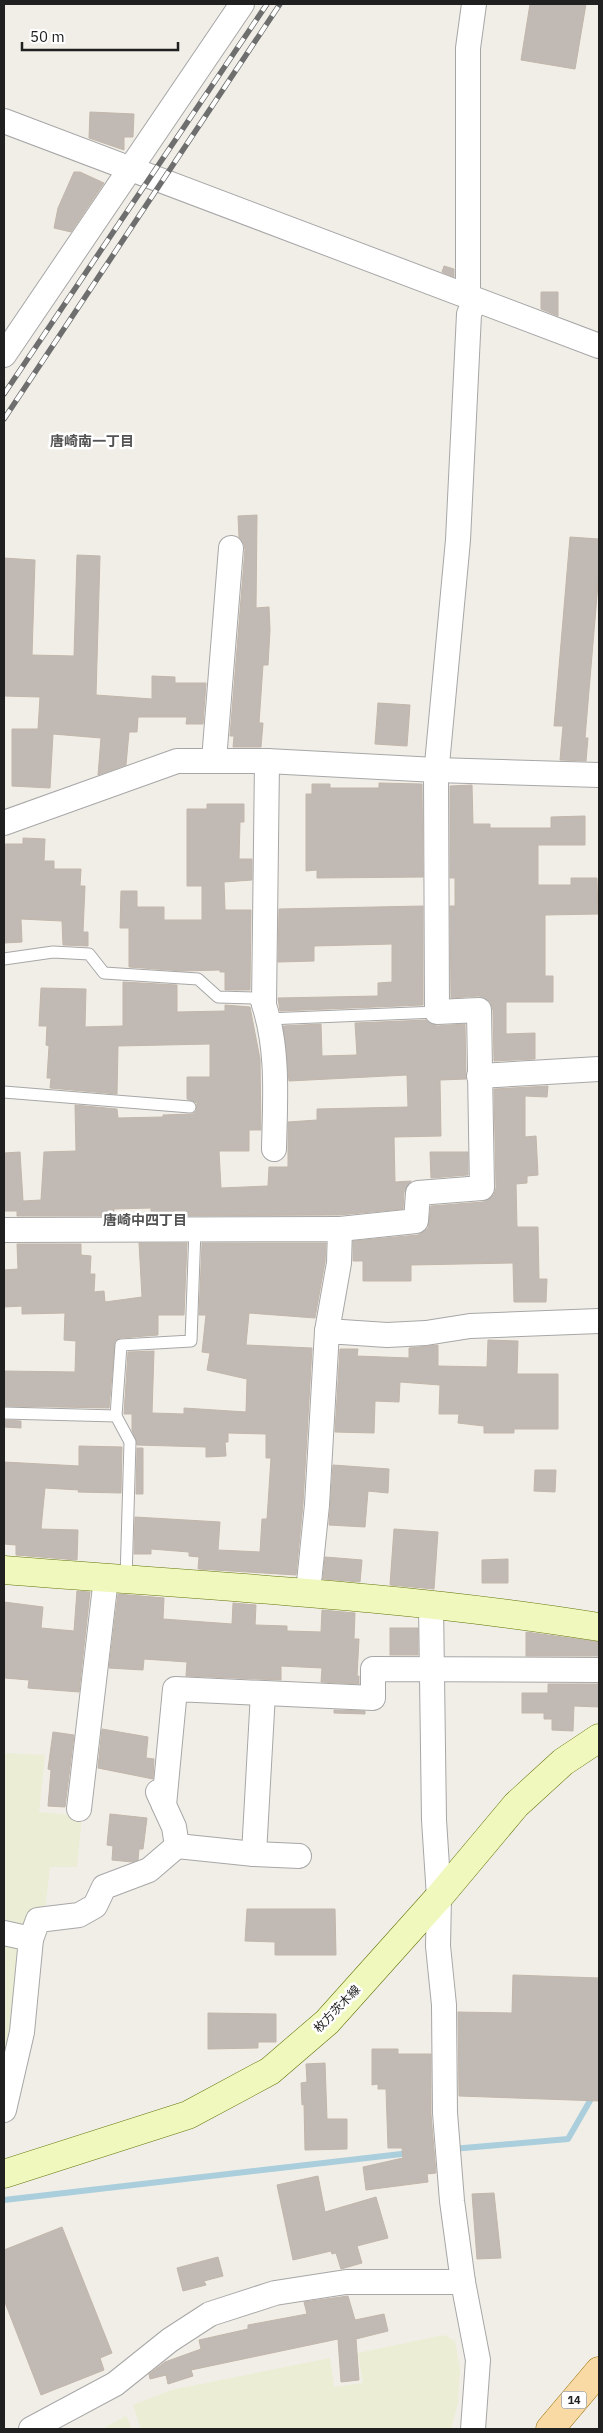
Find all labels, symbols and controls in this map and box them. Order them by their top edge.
scale bar [22,20,179,52]
text: 50 m [30,27,65,46]
district label: 唐崎南一丁目 [50,432,134,450]
district label: 唐崎中四丁目 [103,1211,187,1229]
street label: 枚方茨木線 [310,1982,363,2035]
road number: 14 [562,2392,586,2408]

